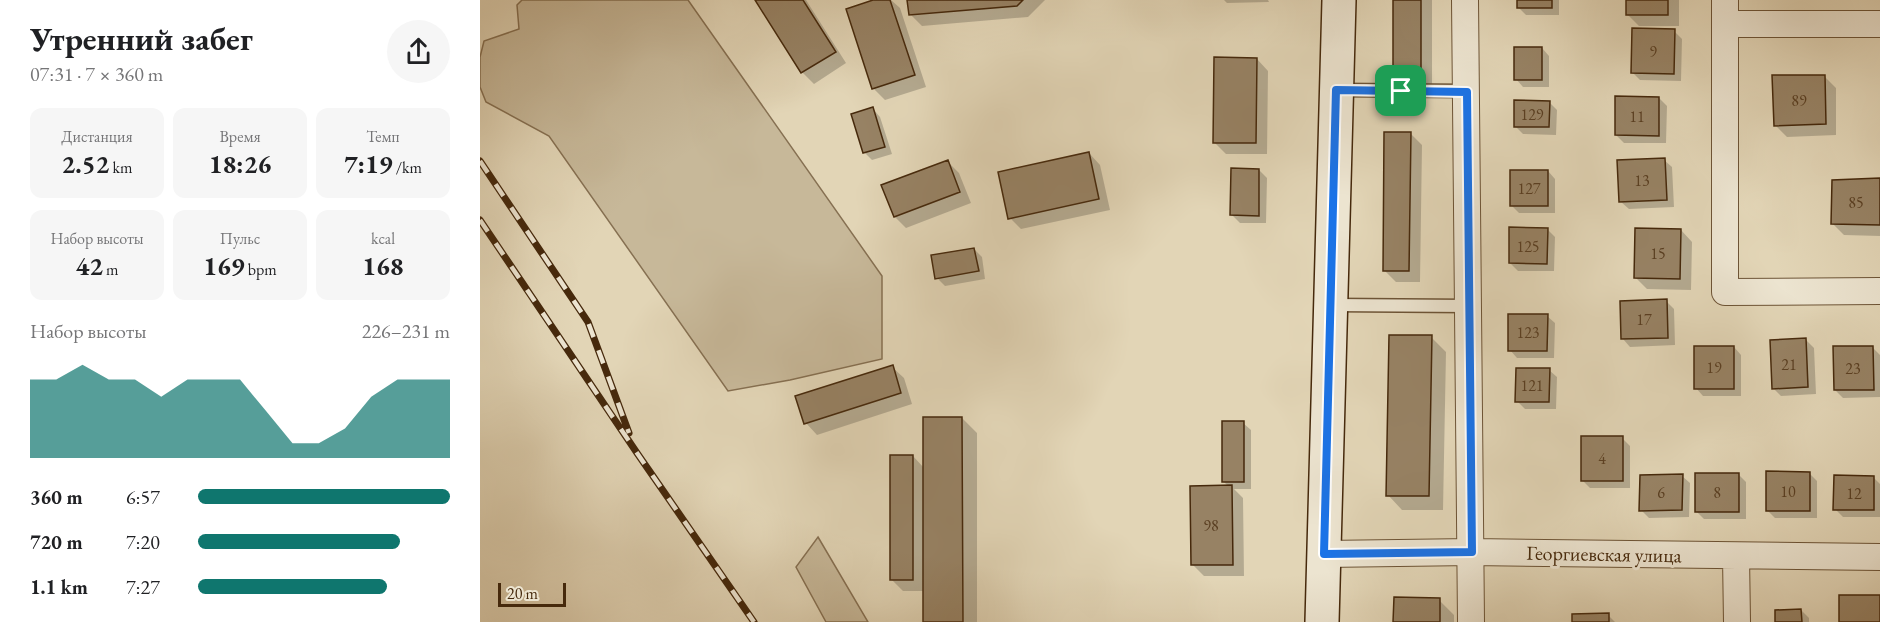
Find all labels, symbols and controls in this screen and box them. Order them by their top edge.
text: Утренний забег [30,17,253,60]
button: share [387,20,450,83]
house number: 9 [1649,41,1657,62]
text: 07:31 · 7 × 360 m [30,61,163,87]
pin [1375,65,1426,116]
icon: arrive [1384,74,1417,107]
house number: 89 [1791,90,1807,111]
house number: 129 [1520,104,1544,125]
house number: 11 [1629,106,1645,127]
text: Дистанция [61,126,133,147]
text: Время [219,126,261,147]
text: Темп [366,126,400,147]
text: 2.52 [62,147,109,181]
text: 18:26 [209,147,271,181]
text: 7:19 [344,147,393,181]
text: km [109,157,132,178]
text: /km [393,157,422,178]
house number: 13 [1634,170,1650,191]
house number: 127 [1517,178,1541,199]
house number: 85 [1848,192,1864,213]
text: Набор высоты [50,228,144,249]
text: Пульс [220,228,260,249]
text: kcal [371,228,395,249]
house number: 125 [1516,236,1540,257]
house number: 15 [1650,243,1666,264]
text: 42 [75,249,103,283]
text: 169 [203,249,245,283]
text: 168 [362,249,404,283]
text: m [103,259,119,280]
text: bpm [245,259,277,280]
house number: 17 [1636,309,1652,330]
text: Набор высоты [30,318,146,344]
text: 226–231 m [362,318,450,344]
house number: 123 [1516,322,1540,343]
house number: 21 [1781,354,1797,375]
house number: 19 [1706,357,1722,378]
house number: 23 [1845,358,1861,379]
house number: 121 [1520,375,1544,396]
house number: 4 [1598,448,1606,469]
house number: 10 [1780,481,1796,502]
house number: 6 [1657,482,1665,503]
house number: 8 [1713,482,1721,503]
house number: 12 [1846,483,1862,504]
text: 360 m [30,484,83,510]
text: 6:57 [126,484,160,510]
house number: 98 [1203,515,1219,536]
text: 720 m [30,529,83,555]
text: 7:20 [126,529,160,555]
street label: Георгиевская улица [1526,540,1682,568]
text: 1.1 km [30,574,88,600]
text: 7:27 [126,574,160,600]
scale bar [498,580,566,608]
text: 20 m [507,583,538,604]

